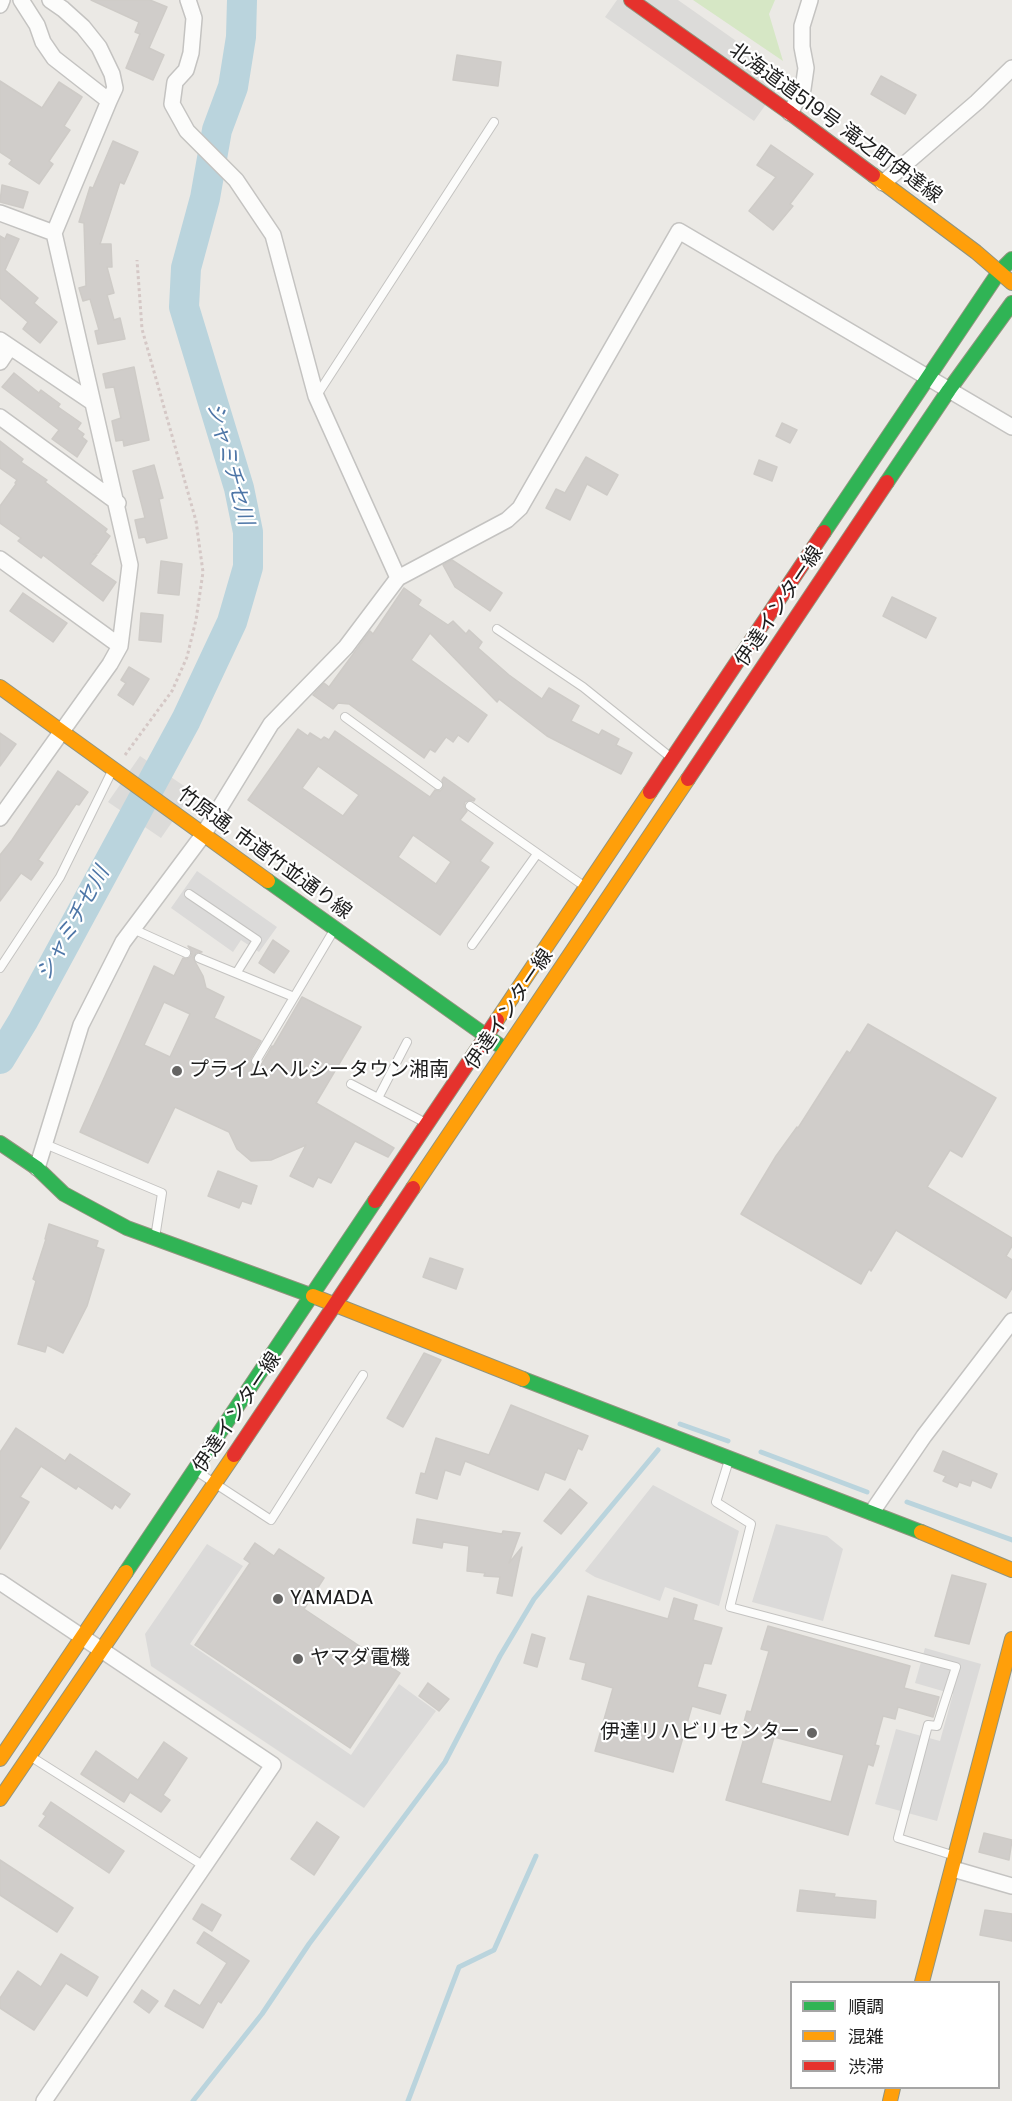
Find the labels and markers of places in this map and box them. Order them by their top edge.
place label: プライムヘルシータウン湘南 [189,1059,449,1083]
marker: プライムヘルシータウン湘南 [170,1064,184,1078]
place label: YAMADA [290,1587,373,1611]
marker: YAMADA [271,1592,285,1606]
place label: ヤマダ電機 [310,1647,410,1671]
marker: ヤマダ電機 [291,1652,305,1666]
place label: 伊達リハビリセンター [600,1721,800,1745]
marker: 伊達リハビリセンター [805,1726,819,1740]

